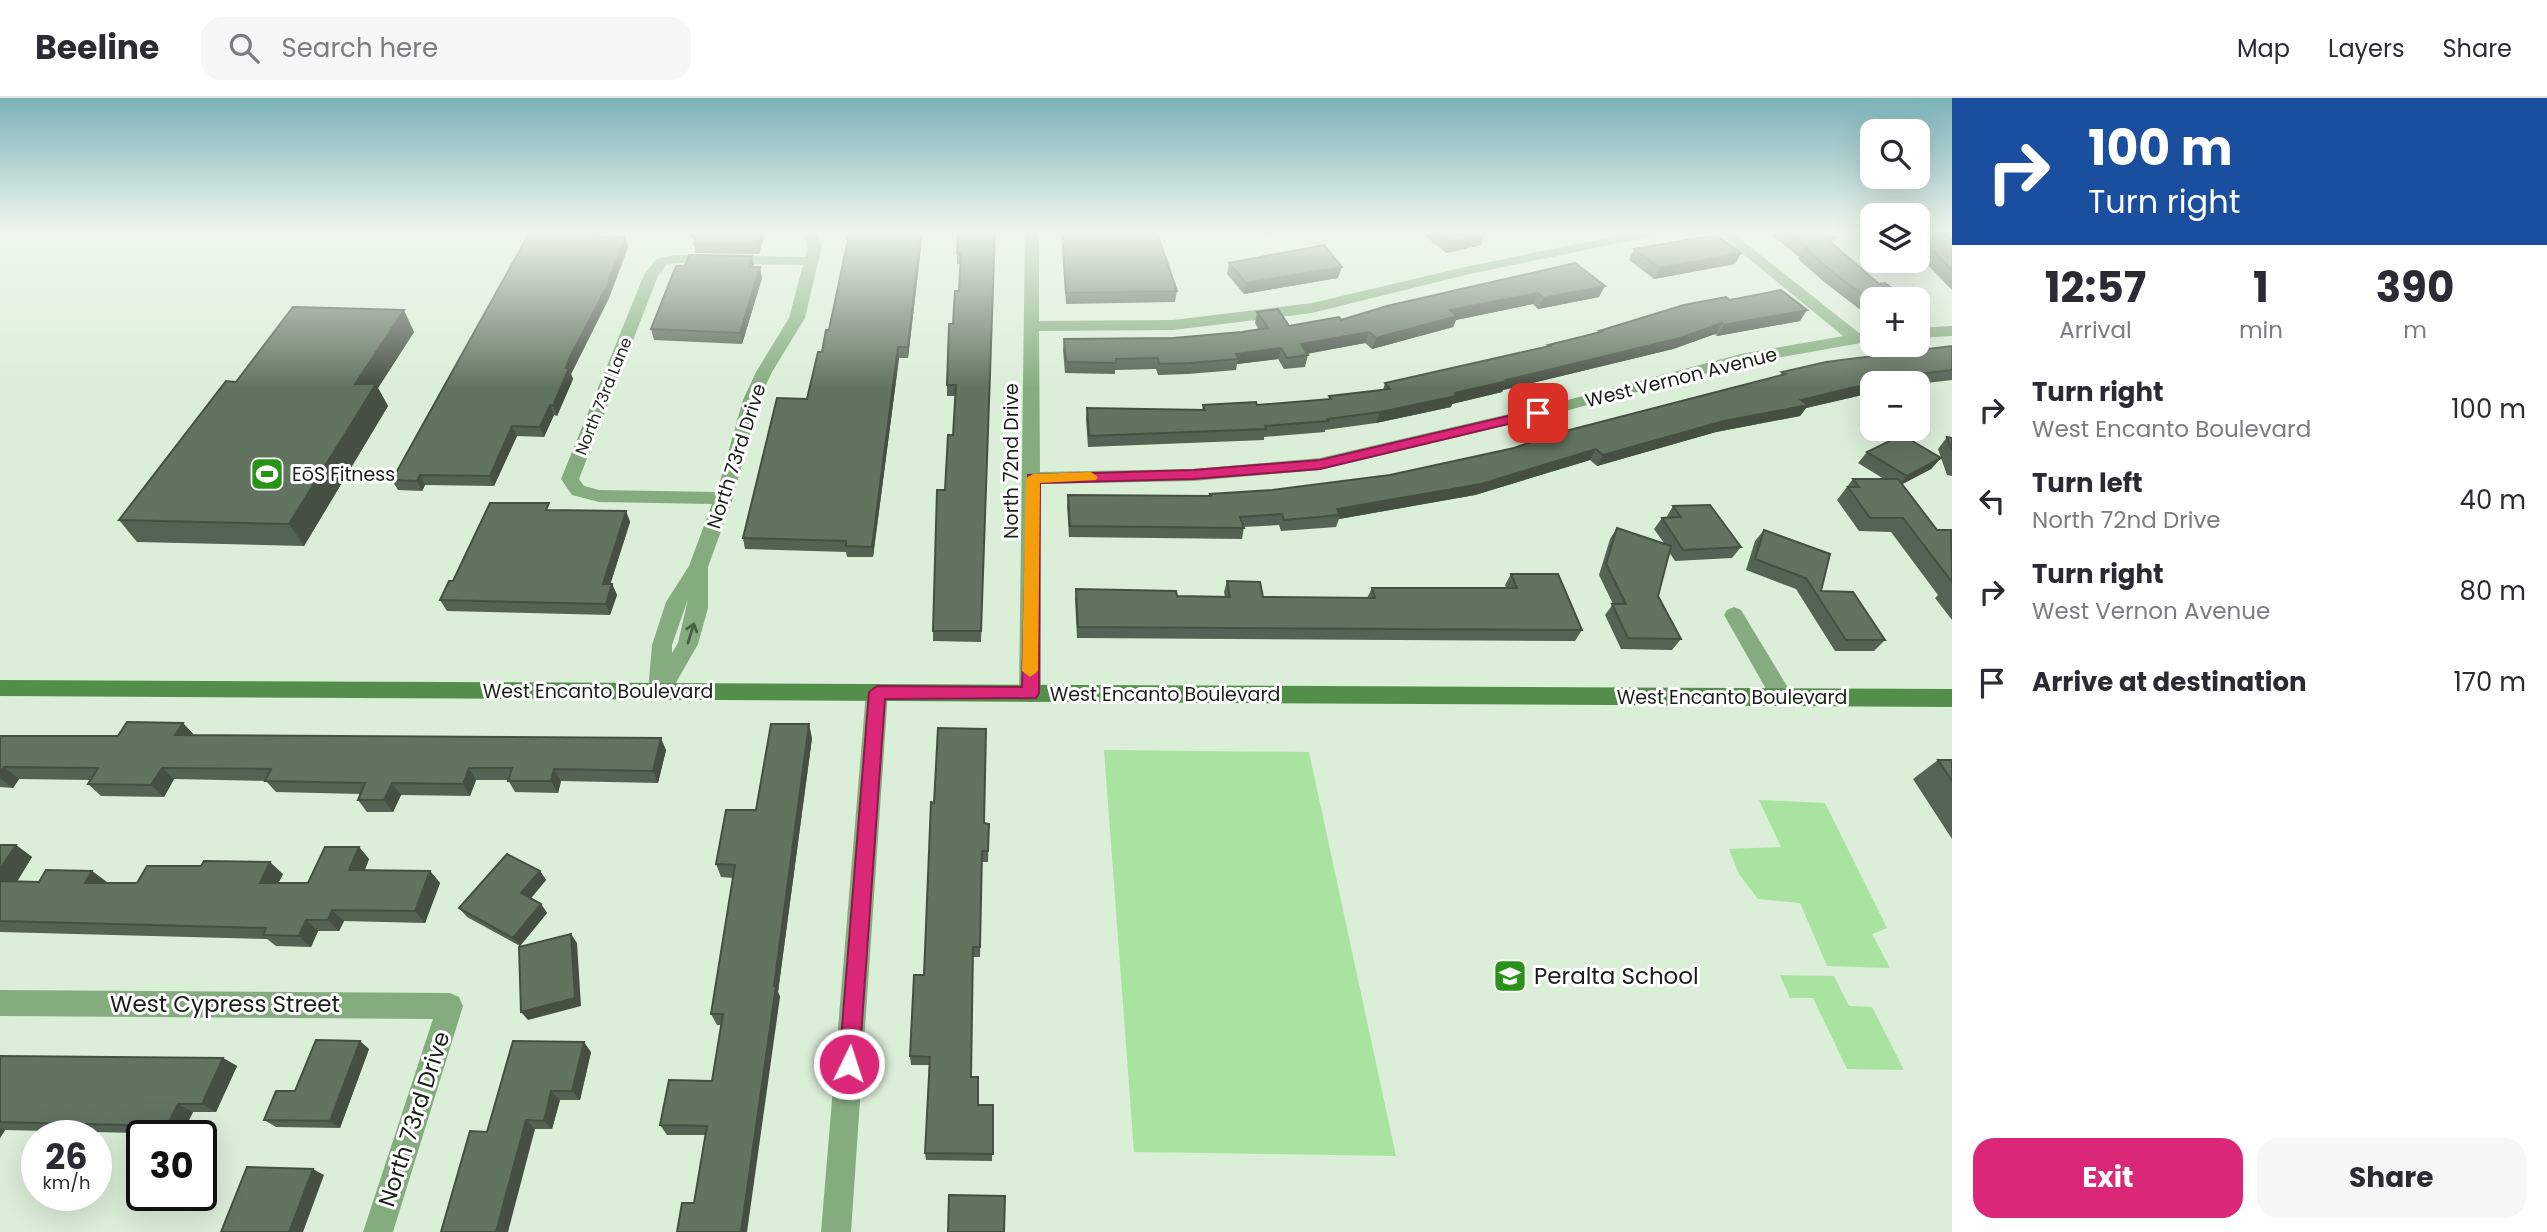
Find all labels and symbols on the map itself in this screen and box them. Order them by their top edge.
street label: North 73rd Lane [569,334,638,458]
street label: West Vernon Avenue [1582,341,1780,414]
street label: North 73rd Drive [700,380,773,532]
street label: North 72nd Drive [998,383,1025,539]
pin [1508,383,1568,443]
sports icon: EōS Fitness [248,455,286,493]
place label: EōS Fitness [292,461,395,488]
one-way arrow [686,622,699,644]
street label: West Encanto Boulevard [483,678,713,705]
street label: West Encanto Boulevard [1050,681,1280,708]
street label: West Encanto Boulevard [1617,684,1847,711]
school or university icon: Peralta School [1491,957,1529,995]
place label: Peralta School [1534,960,1699,992]
street label: West Cypress Street [110,988,340,1020]
street label: North 73rd Drive [371,1027,457,1211]
position arrow [812,1027,886,1101]
speed limit sign: 30 [126,1120,217,1211]

